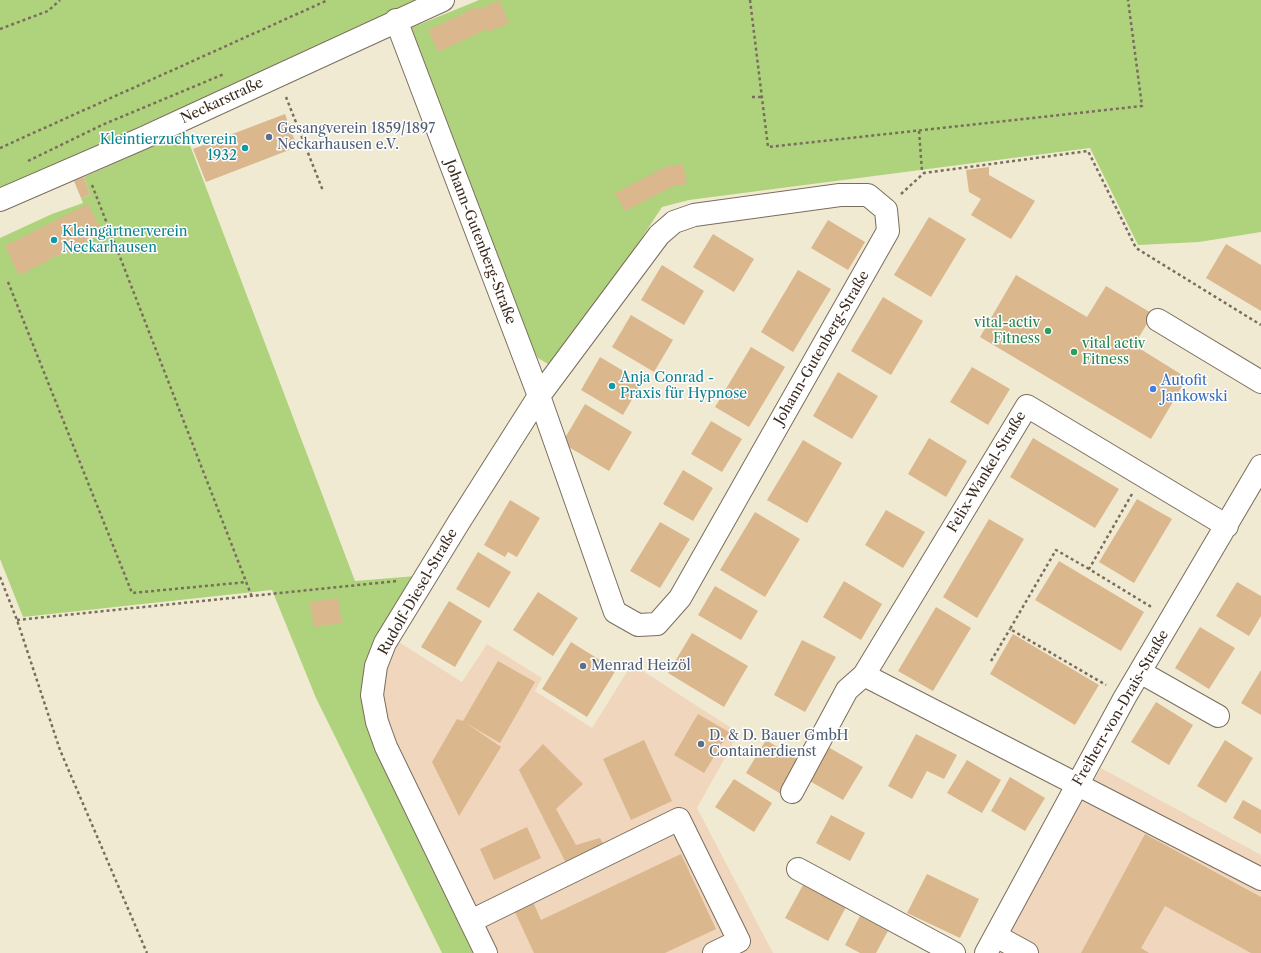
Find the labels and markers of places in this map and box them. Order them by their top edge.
place label: Gesangverein 1859/1897 Neckarhausen e.V. [277,121,435,154]
place label: Kleintierzuchtverein 1932 [100,132,237,164]
marker: Gesangverein 1859/1897 Neckarhausen e.V. [264,132,274,142]
marker: Kleintierzuchtverein 1932 [240,143,250,153]
place label: Kleingärtnerverein Neckarhausen [62,224,188,256]
marker: Kleingärtnerverein Neckarhausen [49,235,59,245]
place label: vital-activ Fitness [974,315,1040,348]
marker: vital-activ Fitness [1043,326,1053,336]
place label: vital activ Fitness [1082,336,1145,368]
marker: vital activ Fitness [1069,347,1079,357]
place label: Anja Conrad - Praxis für Hypnose [620,370,747,402]
place label: Autofit Jankowski [1161,373,1227,406]
marker: Anja Conrad - Praxis für Hypnose [607,381,617,391]
marker: Autofit Jankowski [1148,384,1158,394]
place label: Menrad Heizöl [591,658,691,674]
marker: Menrad Heizöl [578,661,588,671]
place label: D. & D. Bauer GmbH Containerdienst [709,728,849,760]
marker: D. & D. Bauer GmbH Containerdienst [696,739,706,749]

